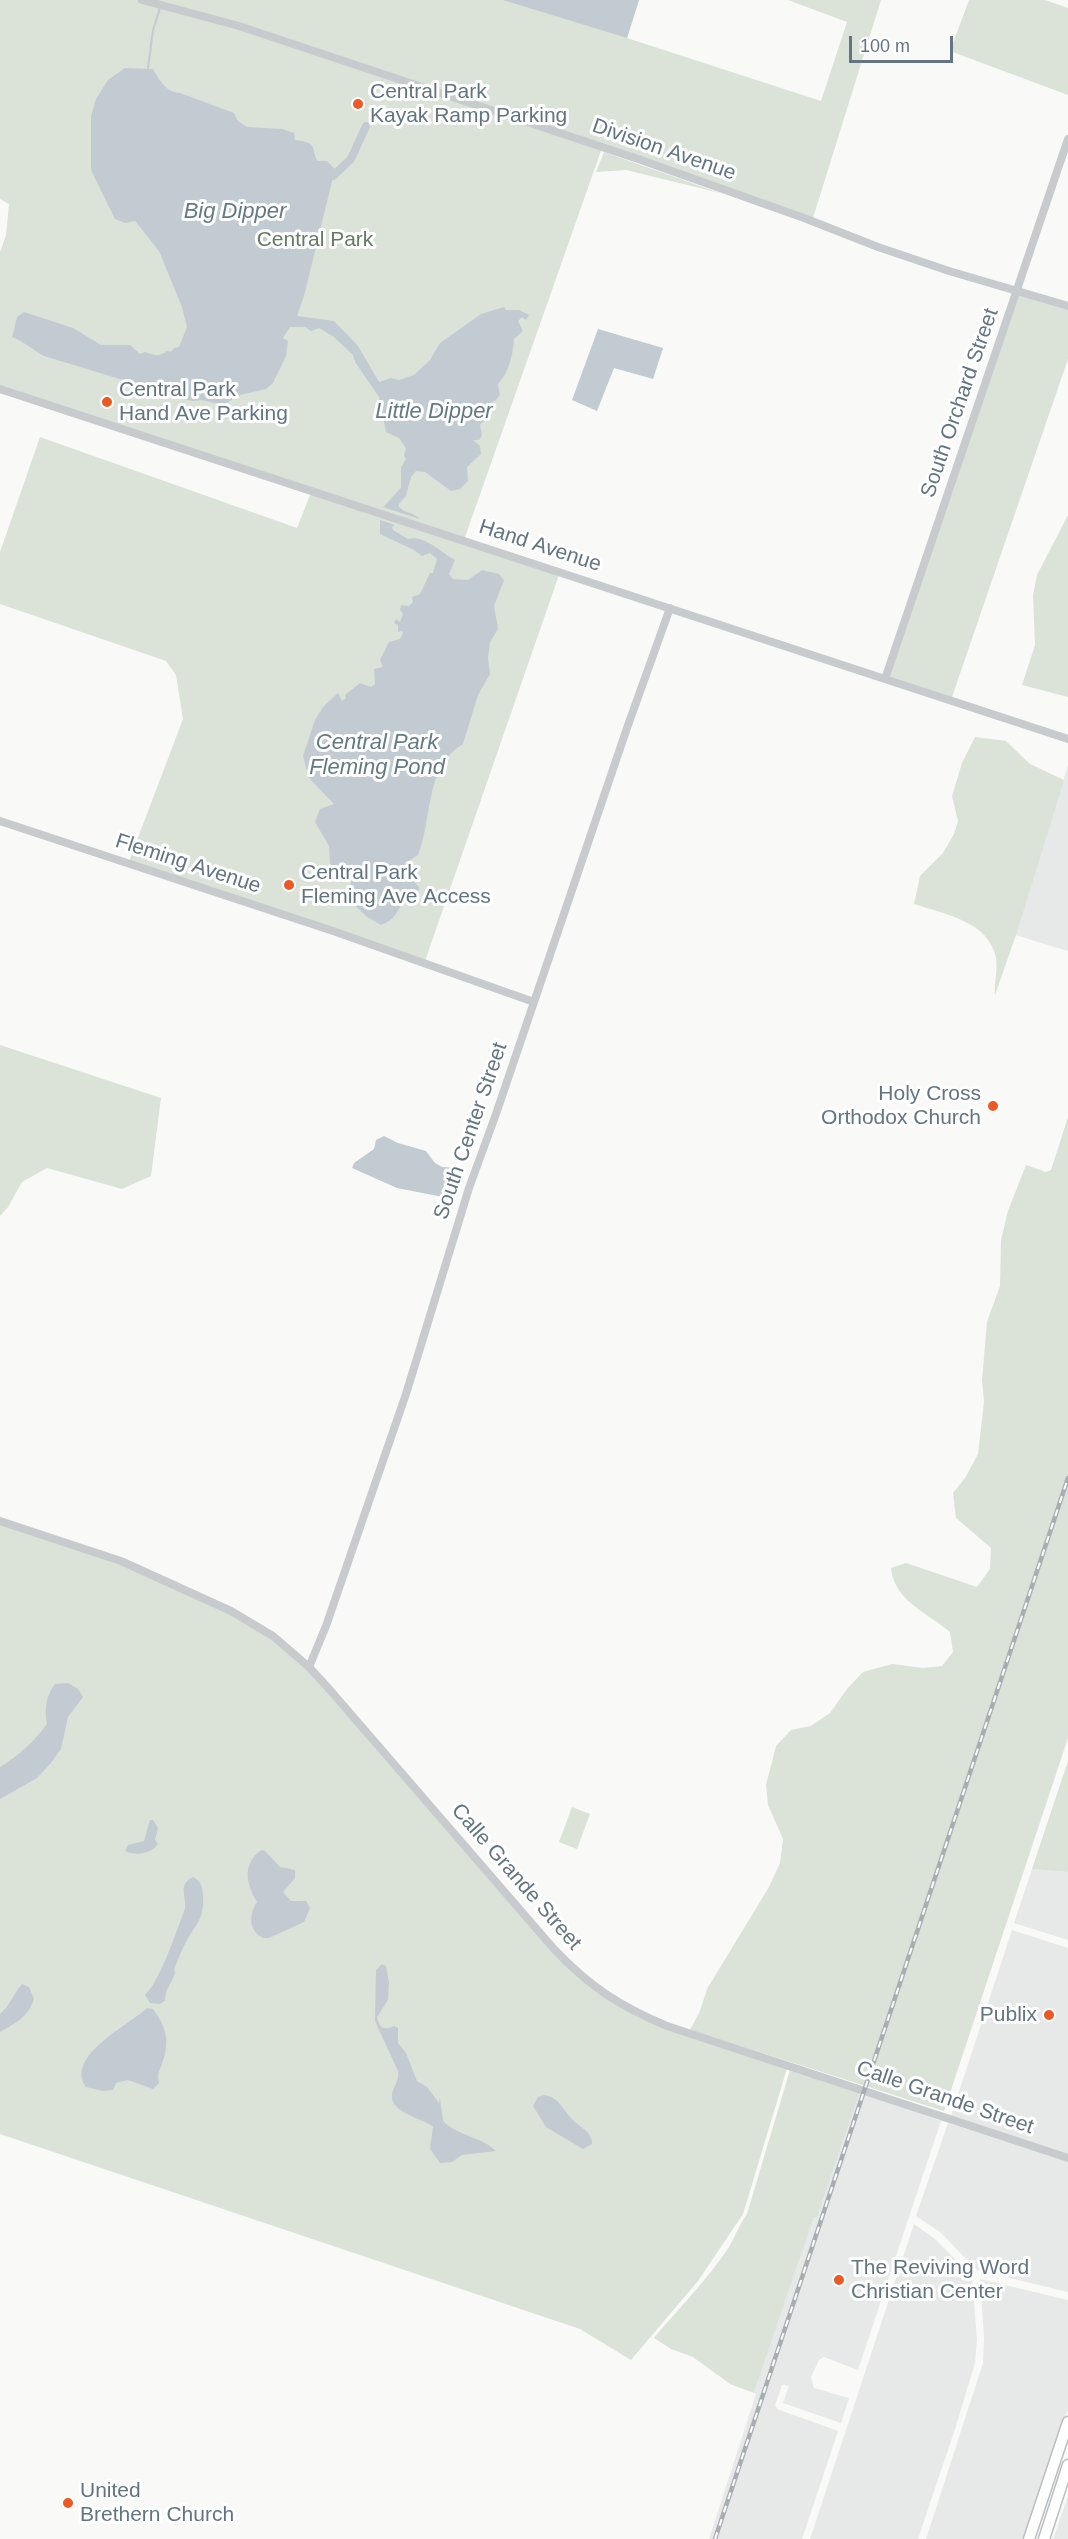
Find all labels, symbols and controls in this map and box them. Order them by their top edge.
scale bar [852,24,956,62]
text: 100 m [860,36,910,56]
place label: Central Park Kayak Ramp Parking [370,79,567,129]
marker: Central Park Kayak Ramp Parking [351,97,365,111]
street label: Division Avenue [589,114,739,186]
water label: Big Dipper [184,199,286,225]
park label: Central Park [257,227,373,253]
street label: South Orchard Street [916,305,1004,501]
place label: Central Park Hand Ave Parking [119,377,288,427]
marker: Central Park Hand Ave Parking [100,395,114,409]
water label: Little Dipper [375,399,493,425]
street label: Hand Avenue [476,514,604,578]
water label: Central Park Fleming Pond [309,730,445,782]
street label: Fleming Avenue [112,829,264,899]
place label: Central Park Fleming Ave Access [301,860,491,910]
marker: Central Park Fleming Ave Access [282,878,296,892]
street label: South Center Street [429,1039,513,1223]
place label: Holy Cross Orthodox Church [821,1081,981,1131]
marker: Holy Cross Orthodox Church [986,1099,1000,1113]
street label: Calle Grande Street [446,1799,586,1955]
place label: Publix [980,2002,1037,2028]
marker: Publix [1042,2008,1056,2022]
street label: Calle Grande Street [853,2056,1037,2140]
place label: The Reviving Word Christian Center [851,2255,1029,2305]
marker: The Reviving Word Christian Center [832,2273,846,2287]
place label: United Brethern Church [80,2478,234,2528]
marker: United Brethern Church [61,2496,75,2510]

